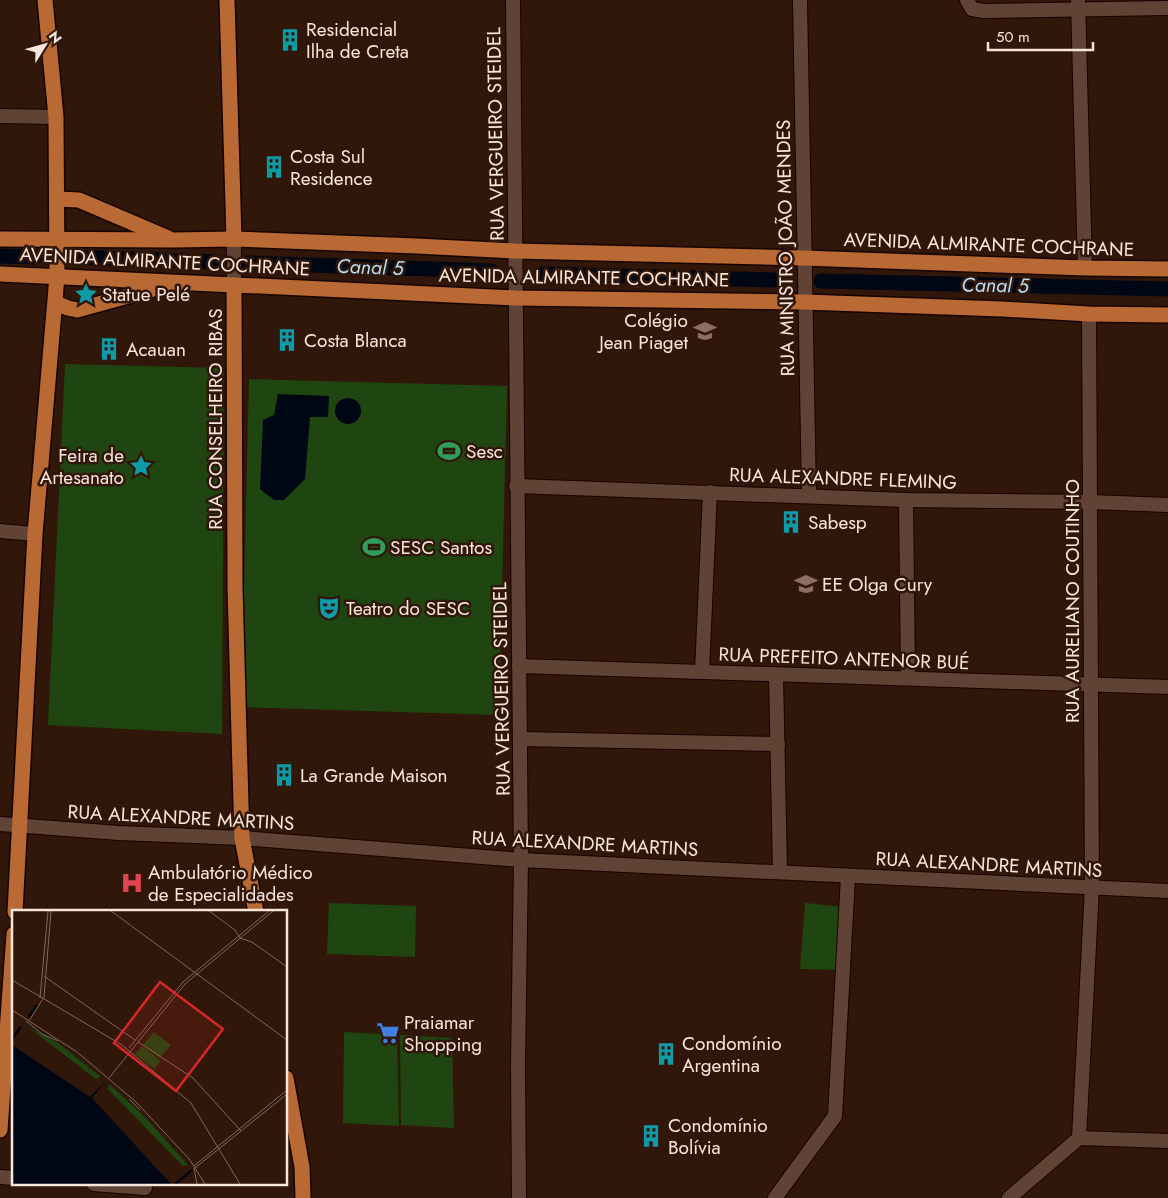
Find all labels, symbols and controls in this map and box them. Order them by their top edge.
place label: Residencial Ilha de Creta [306,16,409,65]
north arrow [20,20,70,70]
scale bar [988,20,1093,52]
street label: RUA VERGUEIRO STEIDEL [480,26,511,241]
text: 50 m [996,26,1030,48]
text: N [44,27,67,48]
building icon: Residencial Ilha de Creta [277,27,303,53]
street label: RUA MINISTRO JOÃO MENDES [770,119,801,377]
place label: Costa Sul Residence [290,143,373,192]
building icon: Costa Sul Residence [261,154,287,180]
street label: AVENIDA ALMIRANTE COCHRANE [843,226,1135,263]
street label: AVENIDA ALMIRANTE COCHRANE [19,240,311,283]
water label: Canal 5 [336,252,405,283]
street label: AVENIDA ALMIRANTE COCHRANE [438,261,730,294]
water label: Canal 5 [961,270,1030,301]
place icon: Statue Pelé [73,281,99,307]
place label: Statue Pelé [102,281,190,308]
place label: Colégio Jean Piaget [596,307,688,356]
street label: RUA CONSELHEIRO RIBAS [202,308,229,530]
school or university icon: Colégio Jean Piaget [692,318,718,344]
building icon: Costa Blanca [274,327,300,353]
place label: Costa Blanca [304,327,407,354]
building icon: Acauan [96,336,122,362]
place label: Acauan [126,336,186,363]
sports icon: Sesc [436,438,462,464]
place label: Sesc [466,438,503,465]
place label: Feira de Artesanato [40,442,124,491]
place icon: Feira de Artesanato [128,453,154,479]
street label: RUA ALEXANDRE FLEMING [729,461,957,496]
street label: RUA AURELIANO COUTINHO [1059,479,1086,723]
building icon: Sabesp [778,509,804,535]
place label: Sabesp [808,509,867,536]
sports icon: SESC Santos [361,534,387,560]
place label: SESC Santos [390,534,492,561]
school or university icon: EE Olga Cury [793,571,819,597]
place label: EE Olga Cury [822,571,933,598]
street label: RUA VERGUEIRO STEIDEL [486,581,517,796]
theatre icon: Teatro do SESC [316,595,342,621]
place label: Teatro do SESC [346,595,470,622]
street label: RUA PREFEITO ANTENOR BUÉ [718,641,970,676]
building icon: La Grande Maison [271,762,297,788]
place label: La Grande Maison [300,762,448,789]
street label: RUA ALEXANDRE MARTINS [67,798,295,837]
street label: RUA ALEXANDRE MARTINS [471,824,699,863]
street label: RUA ALEXANDRE MARTINS [875,845,1103,884]
place label: Ambulatório Médico de Especialidades [148,859,313,908]
hospital icon: Ambulatório Médico de Especialidades [119,870,145,896]
inset map [12,910,288,1186]
place label: Praiamar Shopping [404,1009,482,1058]
supermarket icon: Praiamar Shopping [375,1020,401,1046]
place label: Condomínio Argentina [682,1030,782,1079]
building icon: Condomínio Argentina [653,1041,679,1067]
place label: Condomínio Bolívia [668,1112,768,1161]
building icon: Condomínio Bolívia [638,1123,664,1149]

